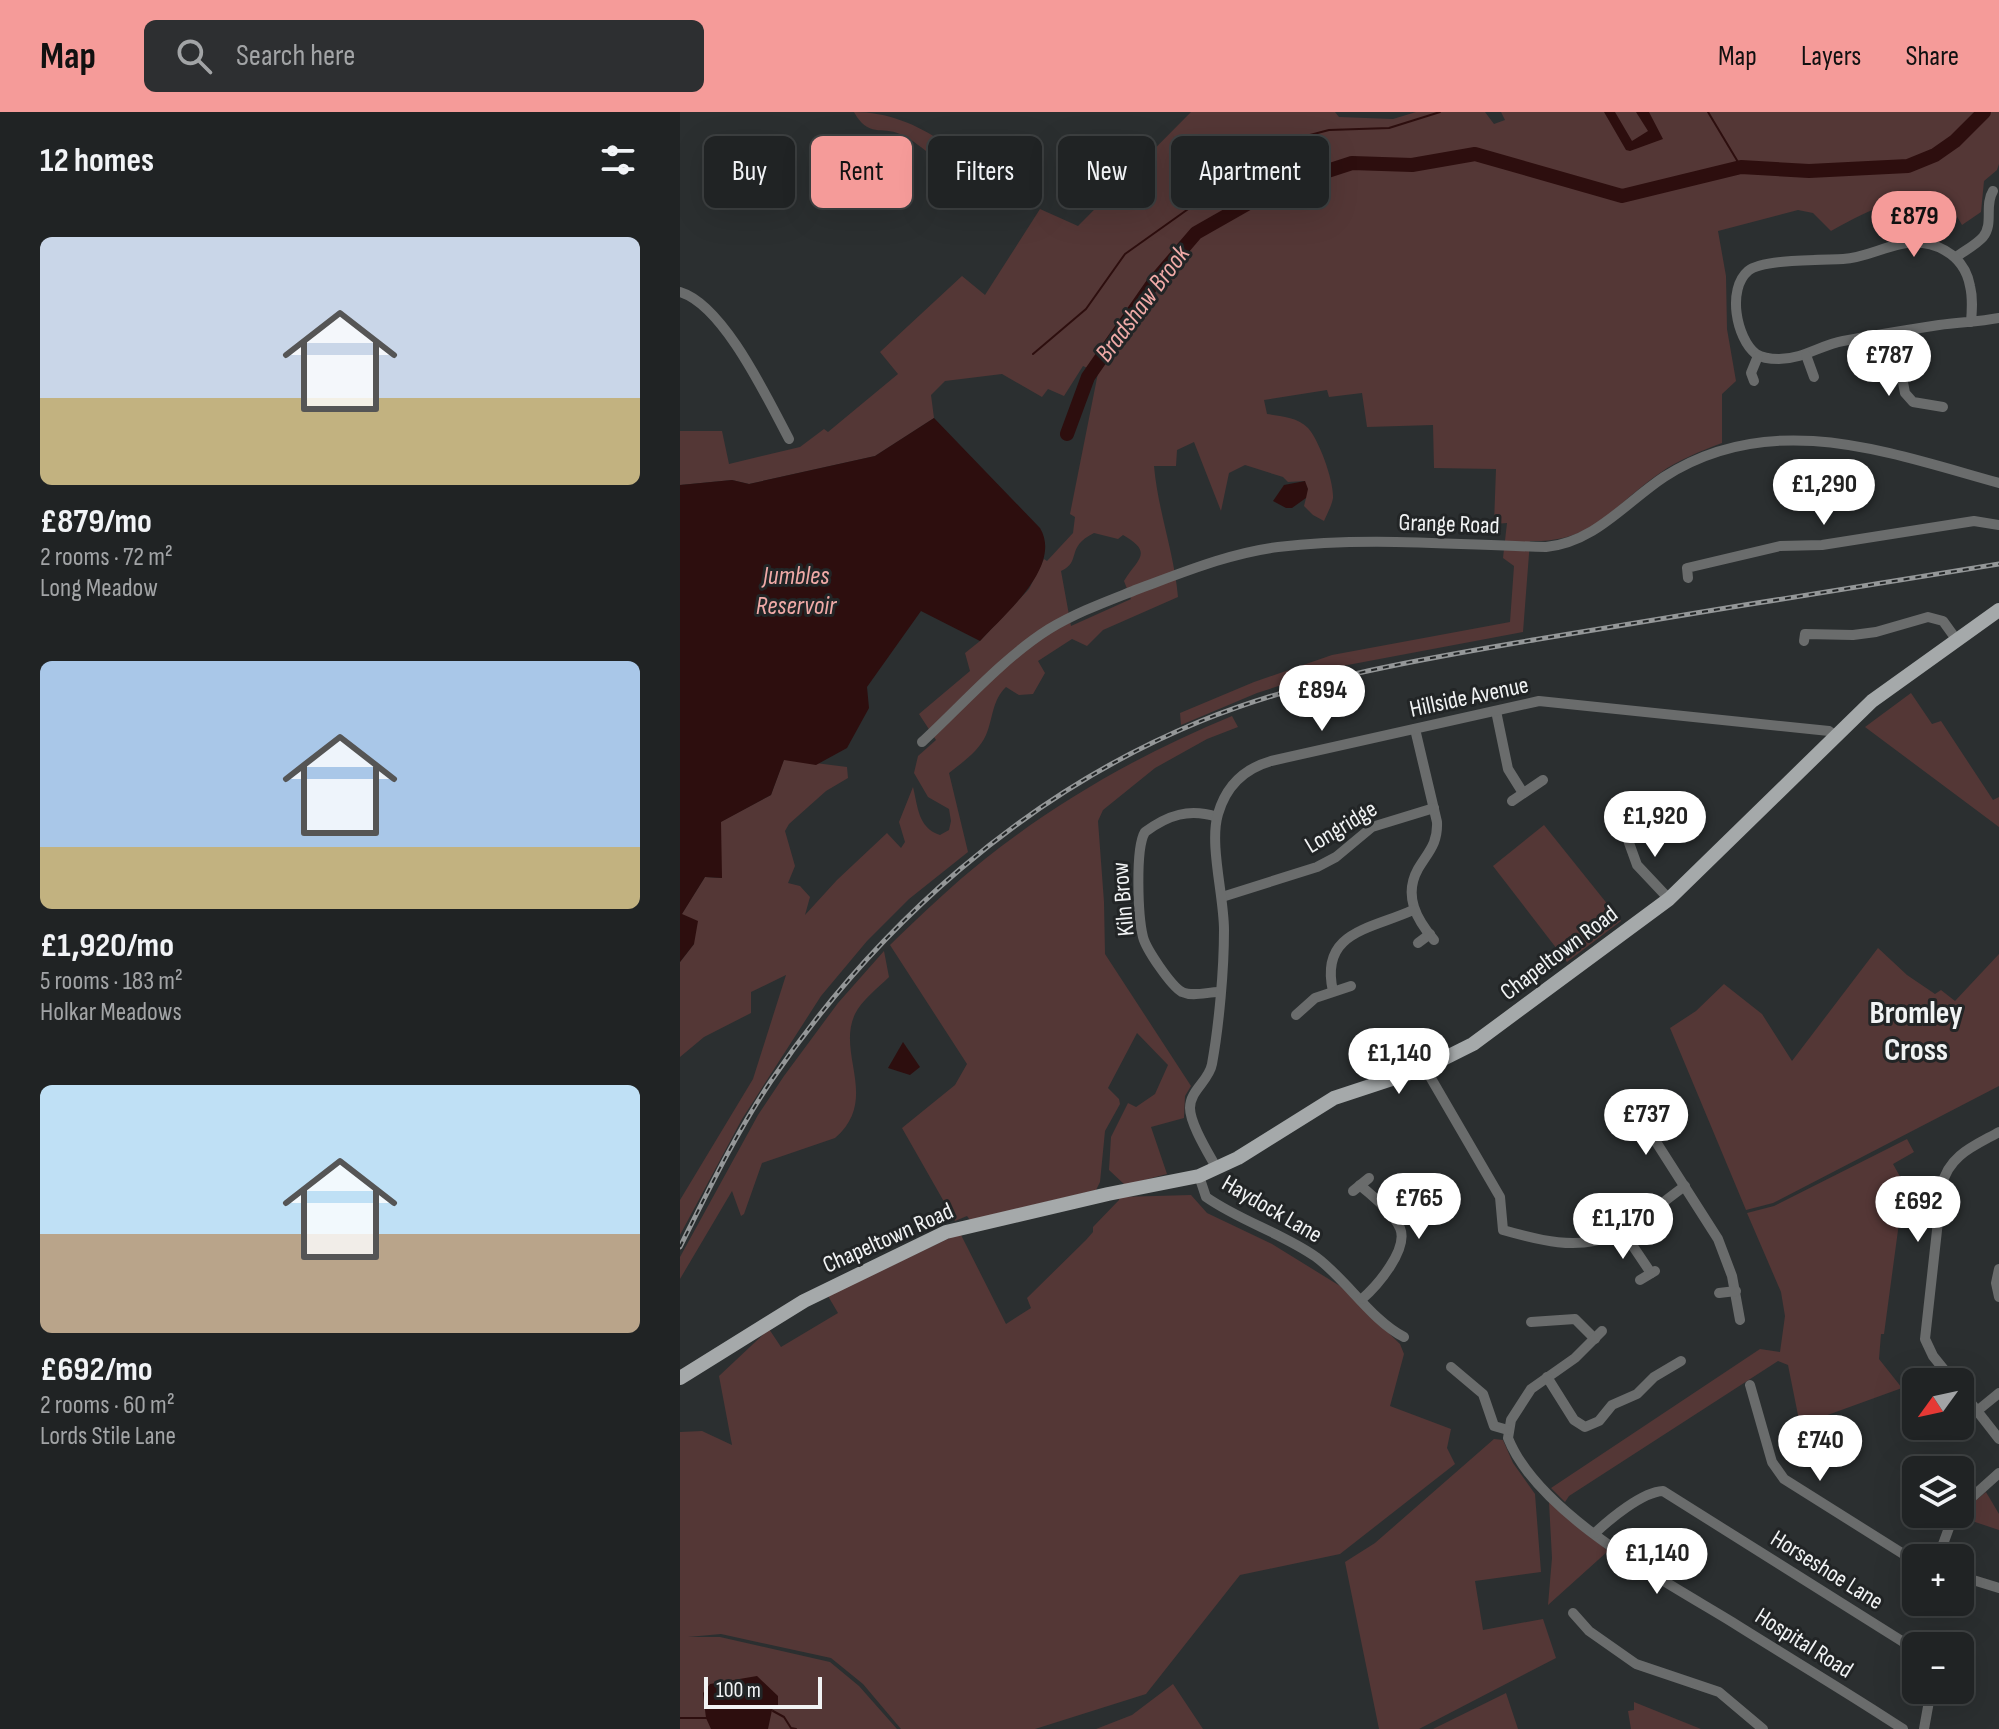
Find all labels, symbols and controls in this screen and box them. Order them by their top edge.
search box [144,20,704,92]
text: Map [40,34,96,79]
icon: search [172,34,216,78]
text: Search here [236,38,355,74]
text: Map [1718,40,1757,73]
text: Layers [1801,40,1861,73]
text: Share [1905,40,1959,73]
chip: Buy [704,136,795,208]
chip: Rent [811,136,912,208]
chip: Filters [928,136,1042,208]
chip: New [1058,136,1155,208]
chip: Apartment [1171,136,1329,208]
icon: filters [596,138,640,182]
text: 12 homes [40,140,154,181]
pin: £879 [1867,191,1961,259]
text: £879 [1889,201,1939,232]
water label: Bradshaw Brook [1089,239,1198,368]
icon: home [268,289,412,433]
pin: £787 [1842,330,1936,398]
text: £787 [1865,340,1913,371]
pin: £1,290 [1759,459,1889,527]
text: £1,290 [1791,469,1857,500]
text: £879/mo [40,501,152,542]
street label: Grange Road [1398,508,1500,540]
text: 2 rooms · 72 m² [40,542,173,573]
water label: Jumbles Reservoir [756,561,838,622]
text: Long Meadow [40,573,158,604]
pin: £894 [1275,665,1369,733]
street label: Hillside Avenue [1407,670,1531,724]
text: £894 [1297,675,1347,706]
icon: home [268,713,412,857]
pin: £1,920 [1590,791,1720,859]
street label: Longridge [1300,794,1382,860]
text: £1,920 [1622,801,1688,832]
street label: Kiln Brow [1105,861,1141,937]
street label: Chapeltown Road [1494,899,1624,1007]
text: £1,920/mo [40,925,174,966]
text: 5 rooms · 183 m² [40,966,183,997]
district label: Bromley Cross [1869,994,1963,1070]
text: Holkar Meadows [40,997,182,1028]
pin: £1,140 [1334,1028,1464,1096]
text: £1,140 [1366,1038,1432,1069]
pin: £737 [1599,1089,1693,1157]
text: £737 [1622,1099,1670,1130]
icon: home [268,1137,412,1281]
street label: Haydock Lane [1217,1169,1327,1249]
pin: £765 [1372,1173,1466,1241]
pin: £692 [1871,1176,1965,1244]
text: £765 [1395,1183,1443,1214]
text: £692 [1893,1186,1943,1217]
pin: £1,170 [1558,1193,1688,1261]
street label: Chapeltown Road [818,1196,958,1280]
text: £1,170 [1591,1203,1655,1234]
text: £692/mo [40,1349,153,1390]
north arrow [1902,1368,1974,1440]
map controls [1902,1368,1974,1704]
text: 2 rooms · 60 m² [40,1390,175,1421]
pin: £740 [1773,1415,1867,1483]
text: Lords Stile Lane [40,1421,176,1452]
text: £740 [1796,1425,1844,1456]
button: layers [1902,1456,1974,1528]
street label: Horseshoe Lane [1765,1524,1889,1616]
pin: £1,140 [1592,1528,1722,1596]
text: £1,140 [1624,1538,1690,1569]
button: + [1902,1544,1974,1616]
street label: Hospital Road [1750,1602,1858,1684]
button: − [1902,1632,1974,1704]
scale bar [704,1673,822,1709]
text: 100 m [716,1677,761,1704]

